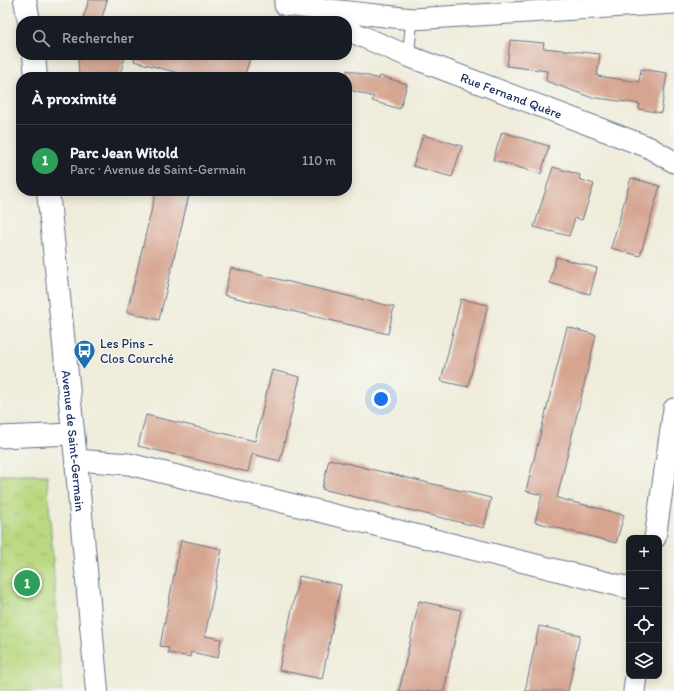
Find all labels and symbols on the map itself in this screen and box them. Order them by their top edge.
street label: Rue Fernand Quère [459,69,564,121]
place label: Les Pins - Clos Courché [100,336,174,366]
bus stop icon: Les Pins - Clos Courché [72,337,98,370]
street label: Avenue de Saint-Germain [59,369,88,512]
your location [371,389,391,409]
pin: 1 [14,568,40,598]

